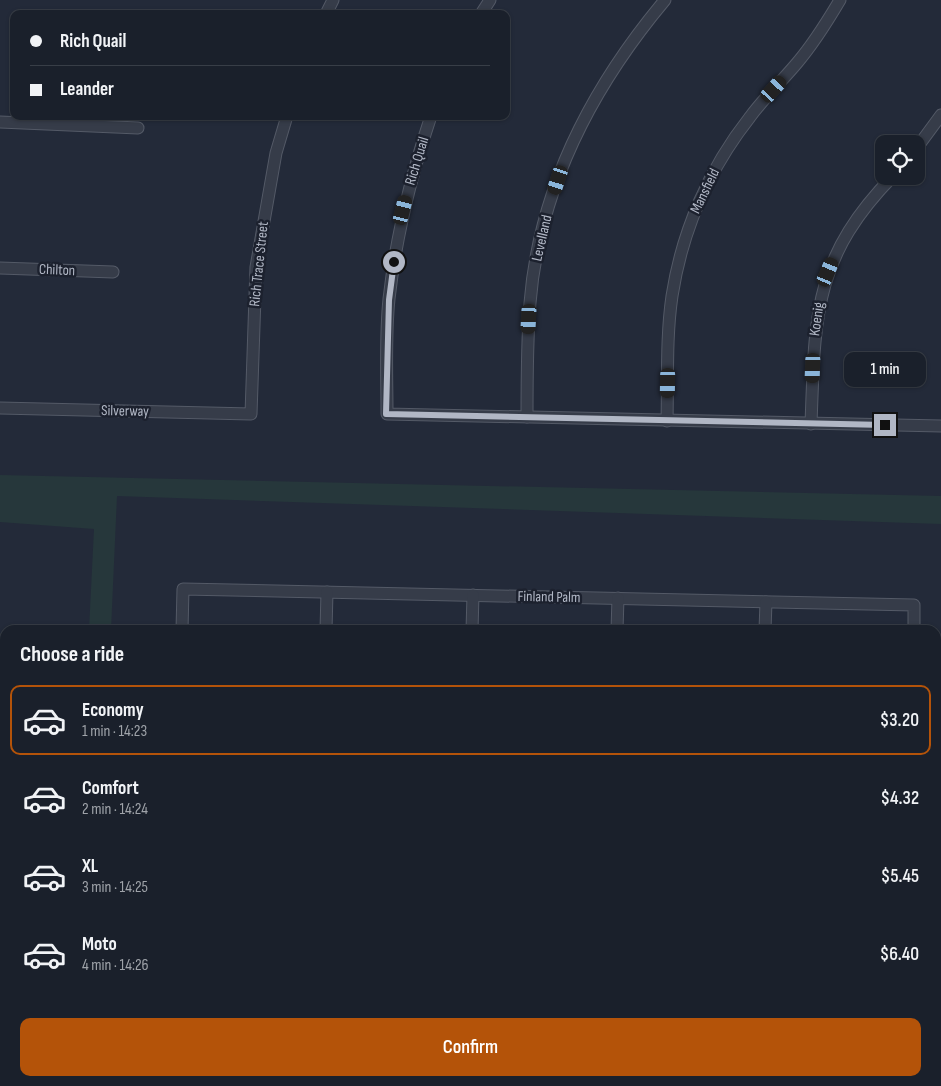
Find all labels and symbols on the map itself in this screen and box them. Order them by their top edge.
car [758,73,789,105]
street label: Rich Quail [401,135,433,187]
car [546,163,569,197]
street label: Mansfield [686,165,724,217]
car [392,194,413,226]
street label: Levelland [527,213,557,263]
street label: Rich Trace Street [245,220,273,307]
route start [383,251,405,273]
car [815,255,840,289]
street label: Chilton [38,260,76,280]
street label: Koenig [805,301,829,337]
car [520,304,537,334]
callout: 1 min [844,352,926,388]
car [804,353,821,383]
car [660,368,675,398]
street label: Silverway [101,401,149,421]
route end [874,414,896,436]
street label: Finland Palm [517,587,581,607]

